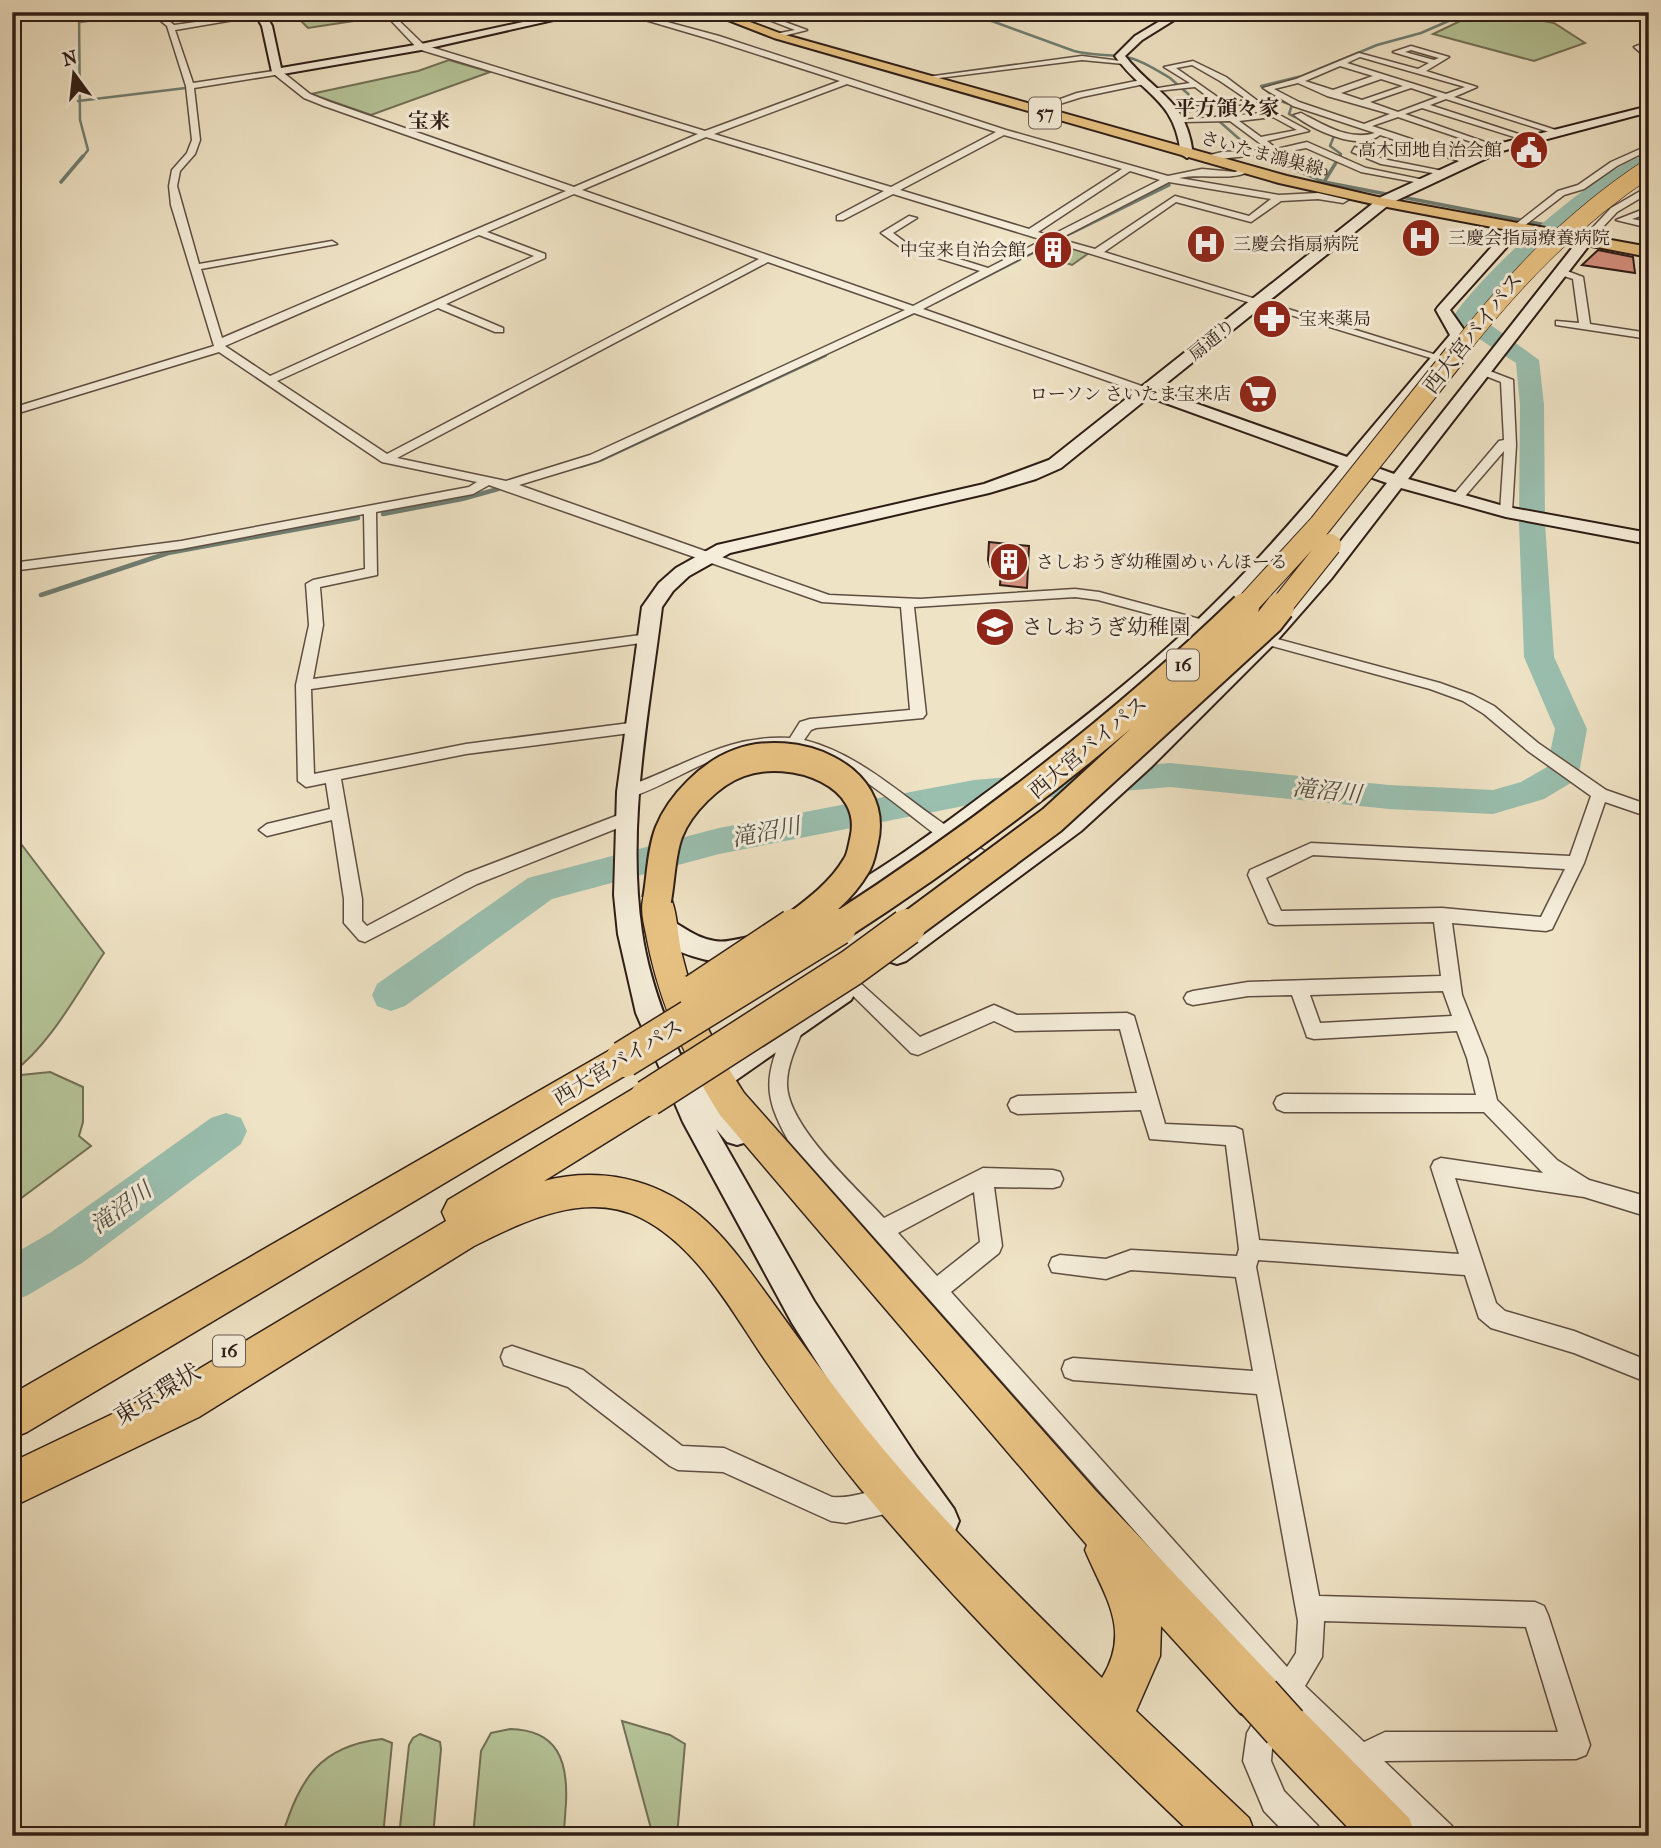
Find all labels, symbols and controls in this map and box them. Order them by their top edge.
north arrow [38,38,108,108]
text: N [60,46,80,71]
district label: 平方領々家 [1175,96,1280,120]
road number: 57 [1029,97,1061,128]
district label: 宝来 [408,109,450,133]
street label: さいたま鴻巣線 [1198,128,1326,180]
public building icon: 高木団地自治会館 [1508,129,1550,171]
place label: 高木団地自治会館 [1358,140,1502,161]
hospital icon: 三慶会指扇療養病院 [1400,217,1442,259]
hospital icon: 三慶会指扇病院 [1185,223,1227,265]
place label: 三慶会指扇療養病院 [1448,228,1610,249]
building icon: 中宝来自治会館 [1032,229,1074,271]
place label: 三慶会指扇病院 [1233,234,1359,255]
place label: 中宝来自治会館 [900,240,1026,261]
street label: 西大宮バイパス [1418,268,1528,398]
pharmacy icon: 宝来薬局 [1251,298,1293,340]
place label: 宝来薬局 [1299,309,1371,330]
street label: 扇通り [1184,315,1240,365]
supermarket icon: ローソン さいたま宝来店 [1237,373,1279,415]
place label: ローソン さいたま宝来店 [1030,384,1231,405]
building icon: さしおうぎ幼稚園めぃんほーる [988,541,1030,583]
place label: さしおうぎ幼稚園めぃんほーる [1036,552,1288,573]
school or university icon: さしおうぎ幼稚園 [974,606,1016,648]
place label: さしおうぎ幼稚園 [1022,615,1190,639]
road number: 16 [1167,650,1199,680]
street label: 西大宮バイパス [1024,691,1152,803]
water label: 滝沼川 [1291,774,1366,808]
water label: 滝沼川 [730,812,805,852]
street label: 西大宮バイパス [549,1014,687,1110]
water label: 滝沼川 [85,1175,159,1239]
road number: 16 [213,1336,245,1366]
street label: 東京環状 [109,1357,205,1431]

